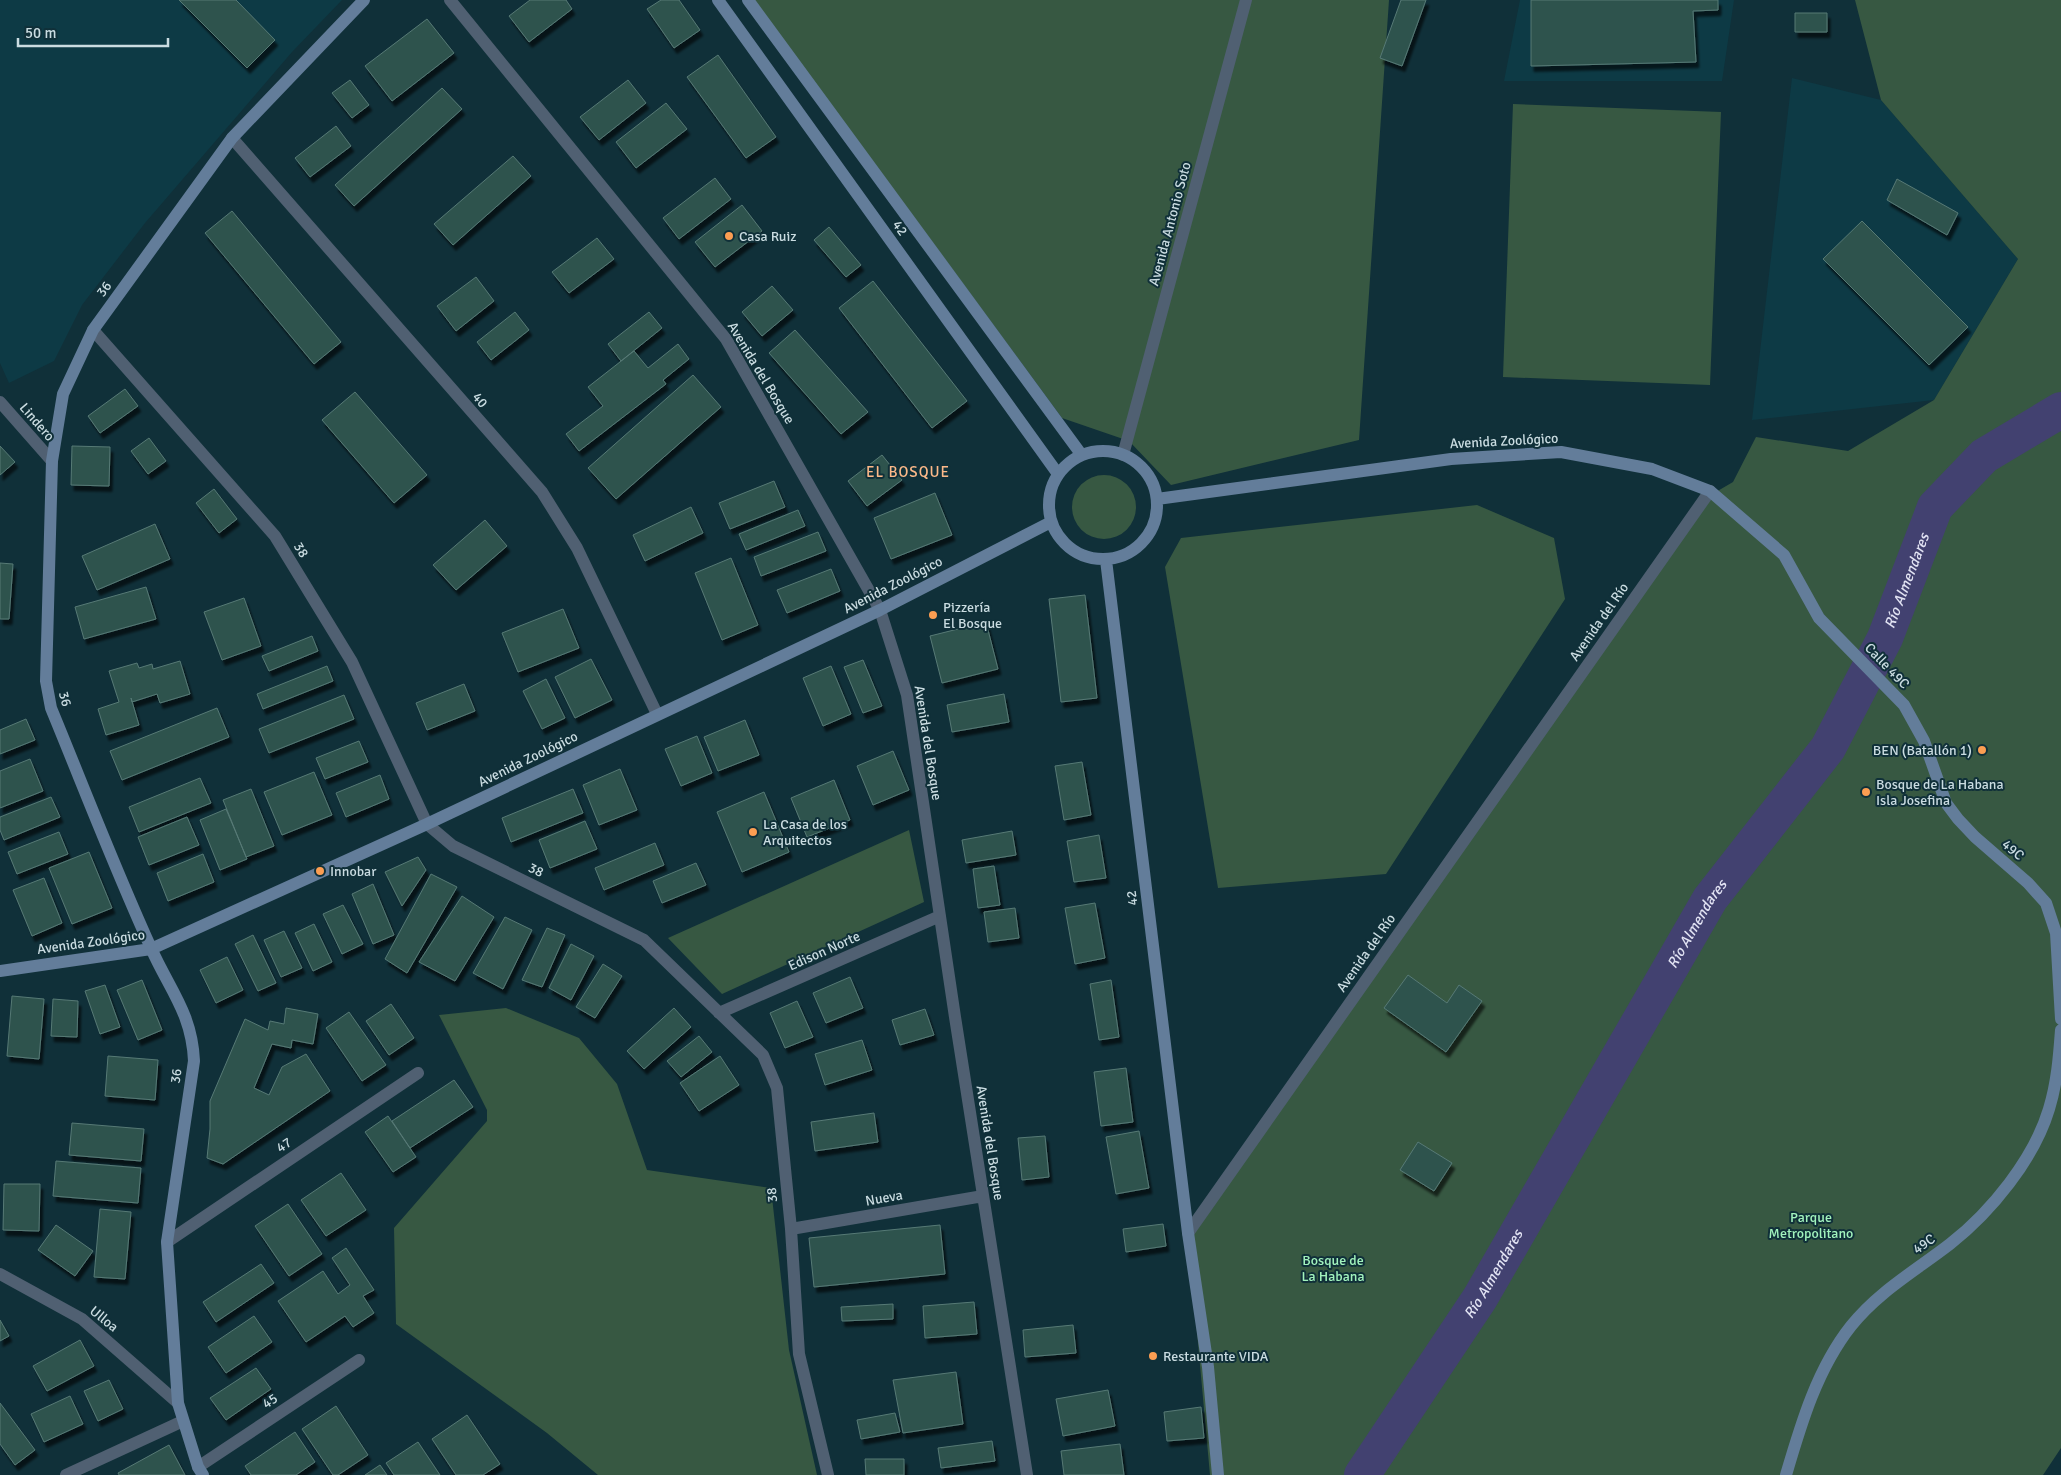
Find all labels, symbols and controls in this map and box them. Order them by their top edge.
scale bar [18,15,168,47]
text: 50 m [25,24,56,42]
street label: Avenida Antonio Soto [1145,160,1195,288]
street label: 42 [889,217,911,239]
place label: Casa Ruiz [739,228,797,245]
marker: Casa Ruiz [723,230,735,242]
street label: 36 [93,278,115,300]
street label: Avenida del Bosque [724,319,798,427]
street label: 40 [469,389,491,411]
street label: Lindero [16,399,58,445]
street label: Avenida Zoológico [1449,430,1559,452]
district label: EL BOSQUE [866,463,950,481]
water label: Río Almendares [1881,529,1934,631]
street label: 38 [290,539,312,561]
street label: Avenida Zoológico [841,553,945,617]
street label: Avenida del Río [1566,580,1632,664]
place label: Pizzería El Bosque [943,599,1002,632]
marker: Pizzería El Bosque [927,609,939,621]
street label: Calle 49C [1861,640,1913,692]
street label: Avenida del Bosque [911,684,945,802]
street label: 36 [55,690,75,708]
street label: Avenida Zoológico [475,728,581,790]
place label: BEN (Batallón 1) [1873,742,1972,759]
marker: BEN (Batallón 1) [1976,744,1988,756]
place label: Bosque de La Habana Isla Josefina [1876,776,2004,809]
marker: Bosque de La Habana Isla Josefina [1860,786,1872,798]
place label: La Casa de los Arquitectos [763,816,847,849]
marker: La Casa de los Arquitectos [747,826,759,838]
street label: 49C [1999,836,2027,864]
street label: 38 [525,859,547,881]
place label: Innobar [330,863,377,880]
marker: Innobar [314,865,326,877]
water label: Río Almendares [1663,875,1731,971]
street label: 42 [1123,889,1141,907]
street label: Avenida del Río [1333,911,1399,995]
street label: Avenida Zoológico [36,926,146,958]
street label: Edison Norte [785,928,863,974]
street label: 36 [167,1067,185,1085]
street label: Avenida del Bosque [973,1084,1007,1202]
street label: 47 [273,1134,295,1156]
street label: Nueva [864,1186,904,1210]
street label: 38 [763,1187,781,1203]
park label: Parque Metropolitano [1769,1209,1853,1242]
water label: Río Almendares [1460,1225,1527,1322]
street label: 49C [1909,1230,1939,1258]
park label: Bosque de La Habana [1301,1252,1365,1285]
street label: Ulloa [86,1302,122,1336]
place label: Restaurante VIDA [1163,1348,1269,1365]
marker: Restaurante VIDA [1147,1350,1159,1362]
street label: 45 [259,1390,281,1412]

